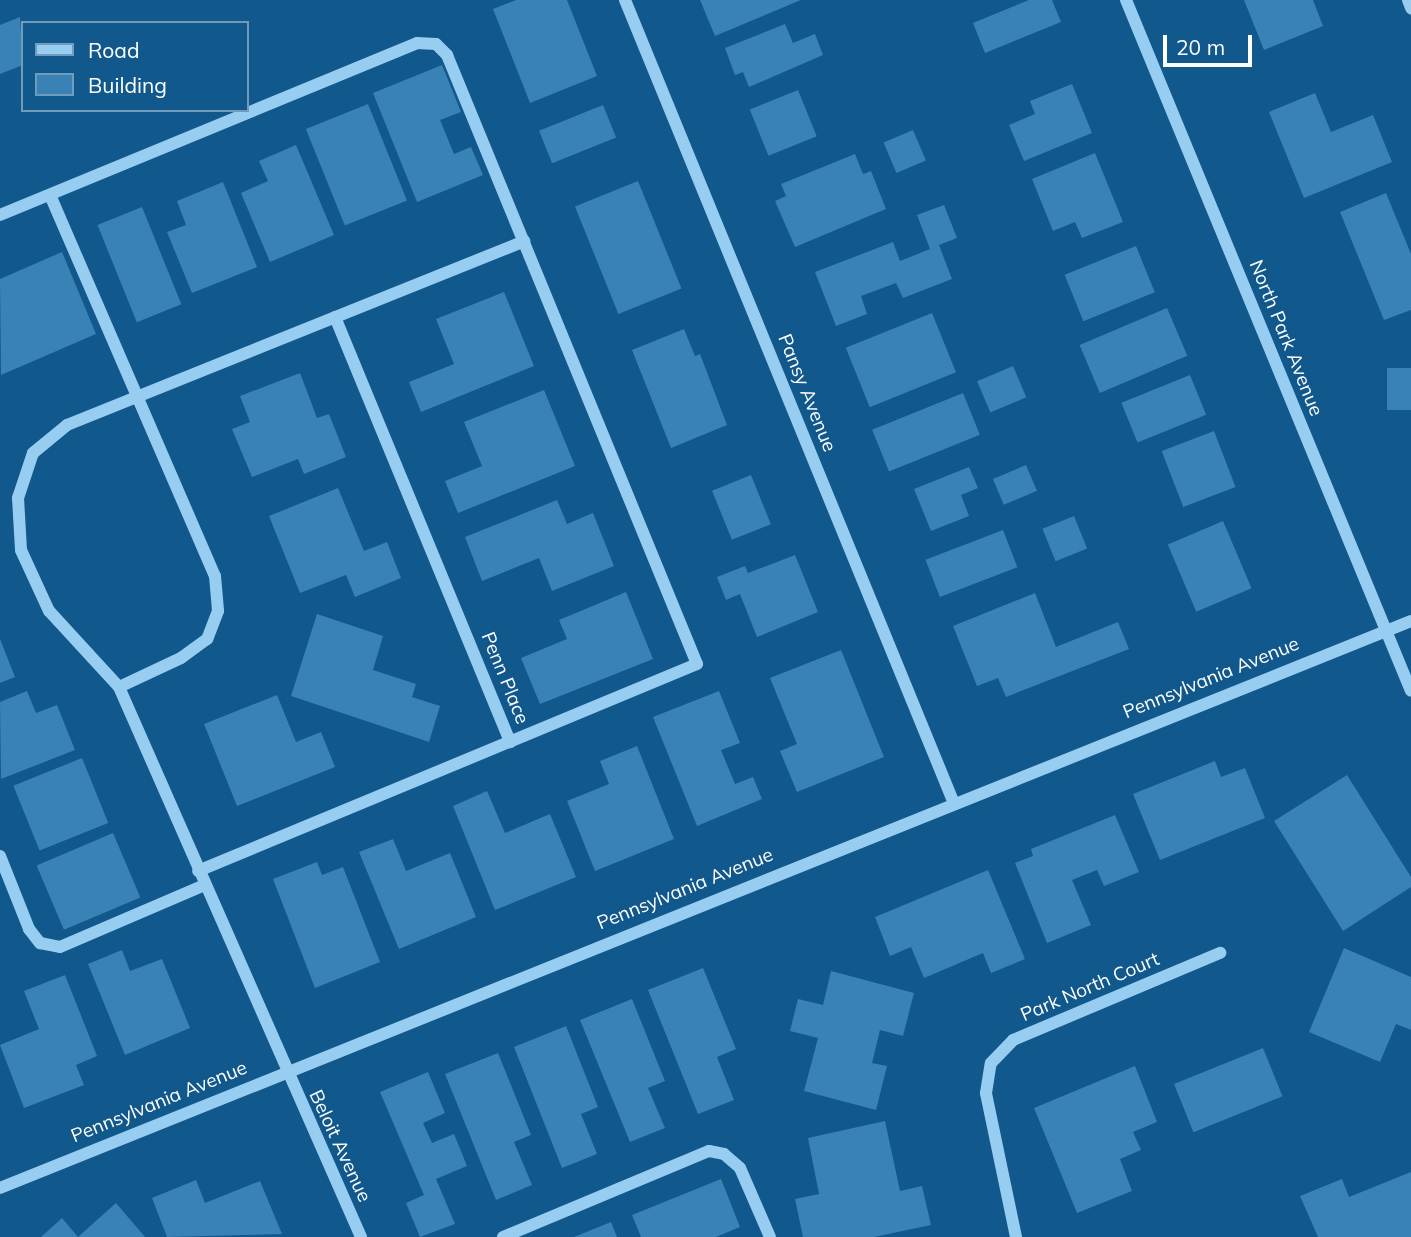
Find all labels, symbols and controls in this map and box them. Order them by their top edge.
legend [21,21,248,112]
scale bar [1166,21,1255,65]
text: 20 m [1176,34,1225,60]
text: Road [88,37,139,63]
text: Building [88,72,167,98]
street label: North Park Avenue [1244,257,1328,419]
street label: Pansy Avenue [773,331,841,455]
street label: Penn Place [476,629,534,727]
street label: Pennsylvania Avenue [1120,632,1302,724]
street label: Pennsylvania Avenue [594,843,776,935]
street label: Park North Court [1017,948,1163,1026]
street label: Pennsylvania Avenue [68,1056,250,1148]
street label: Beloit Avenue [304,1086,376,1206]

